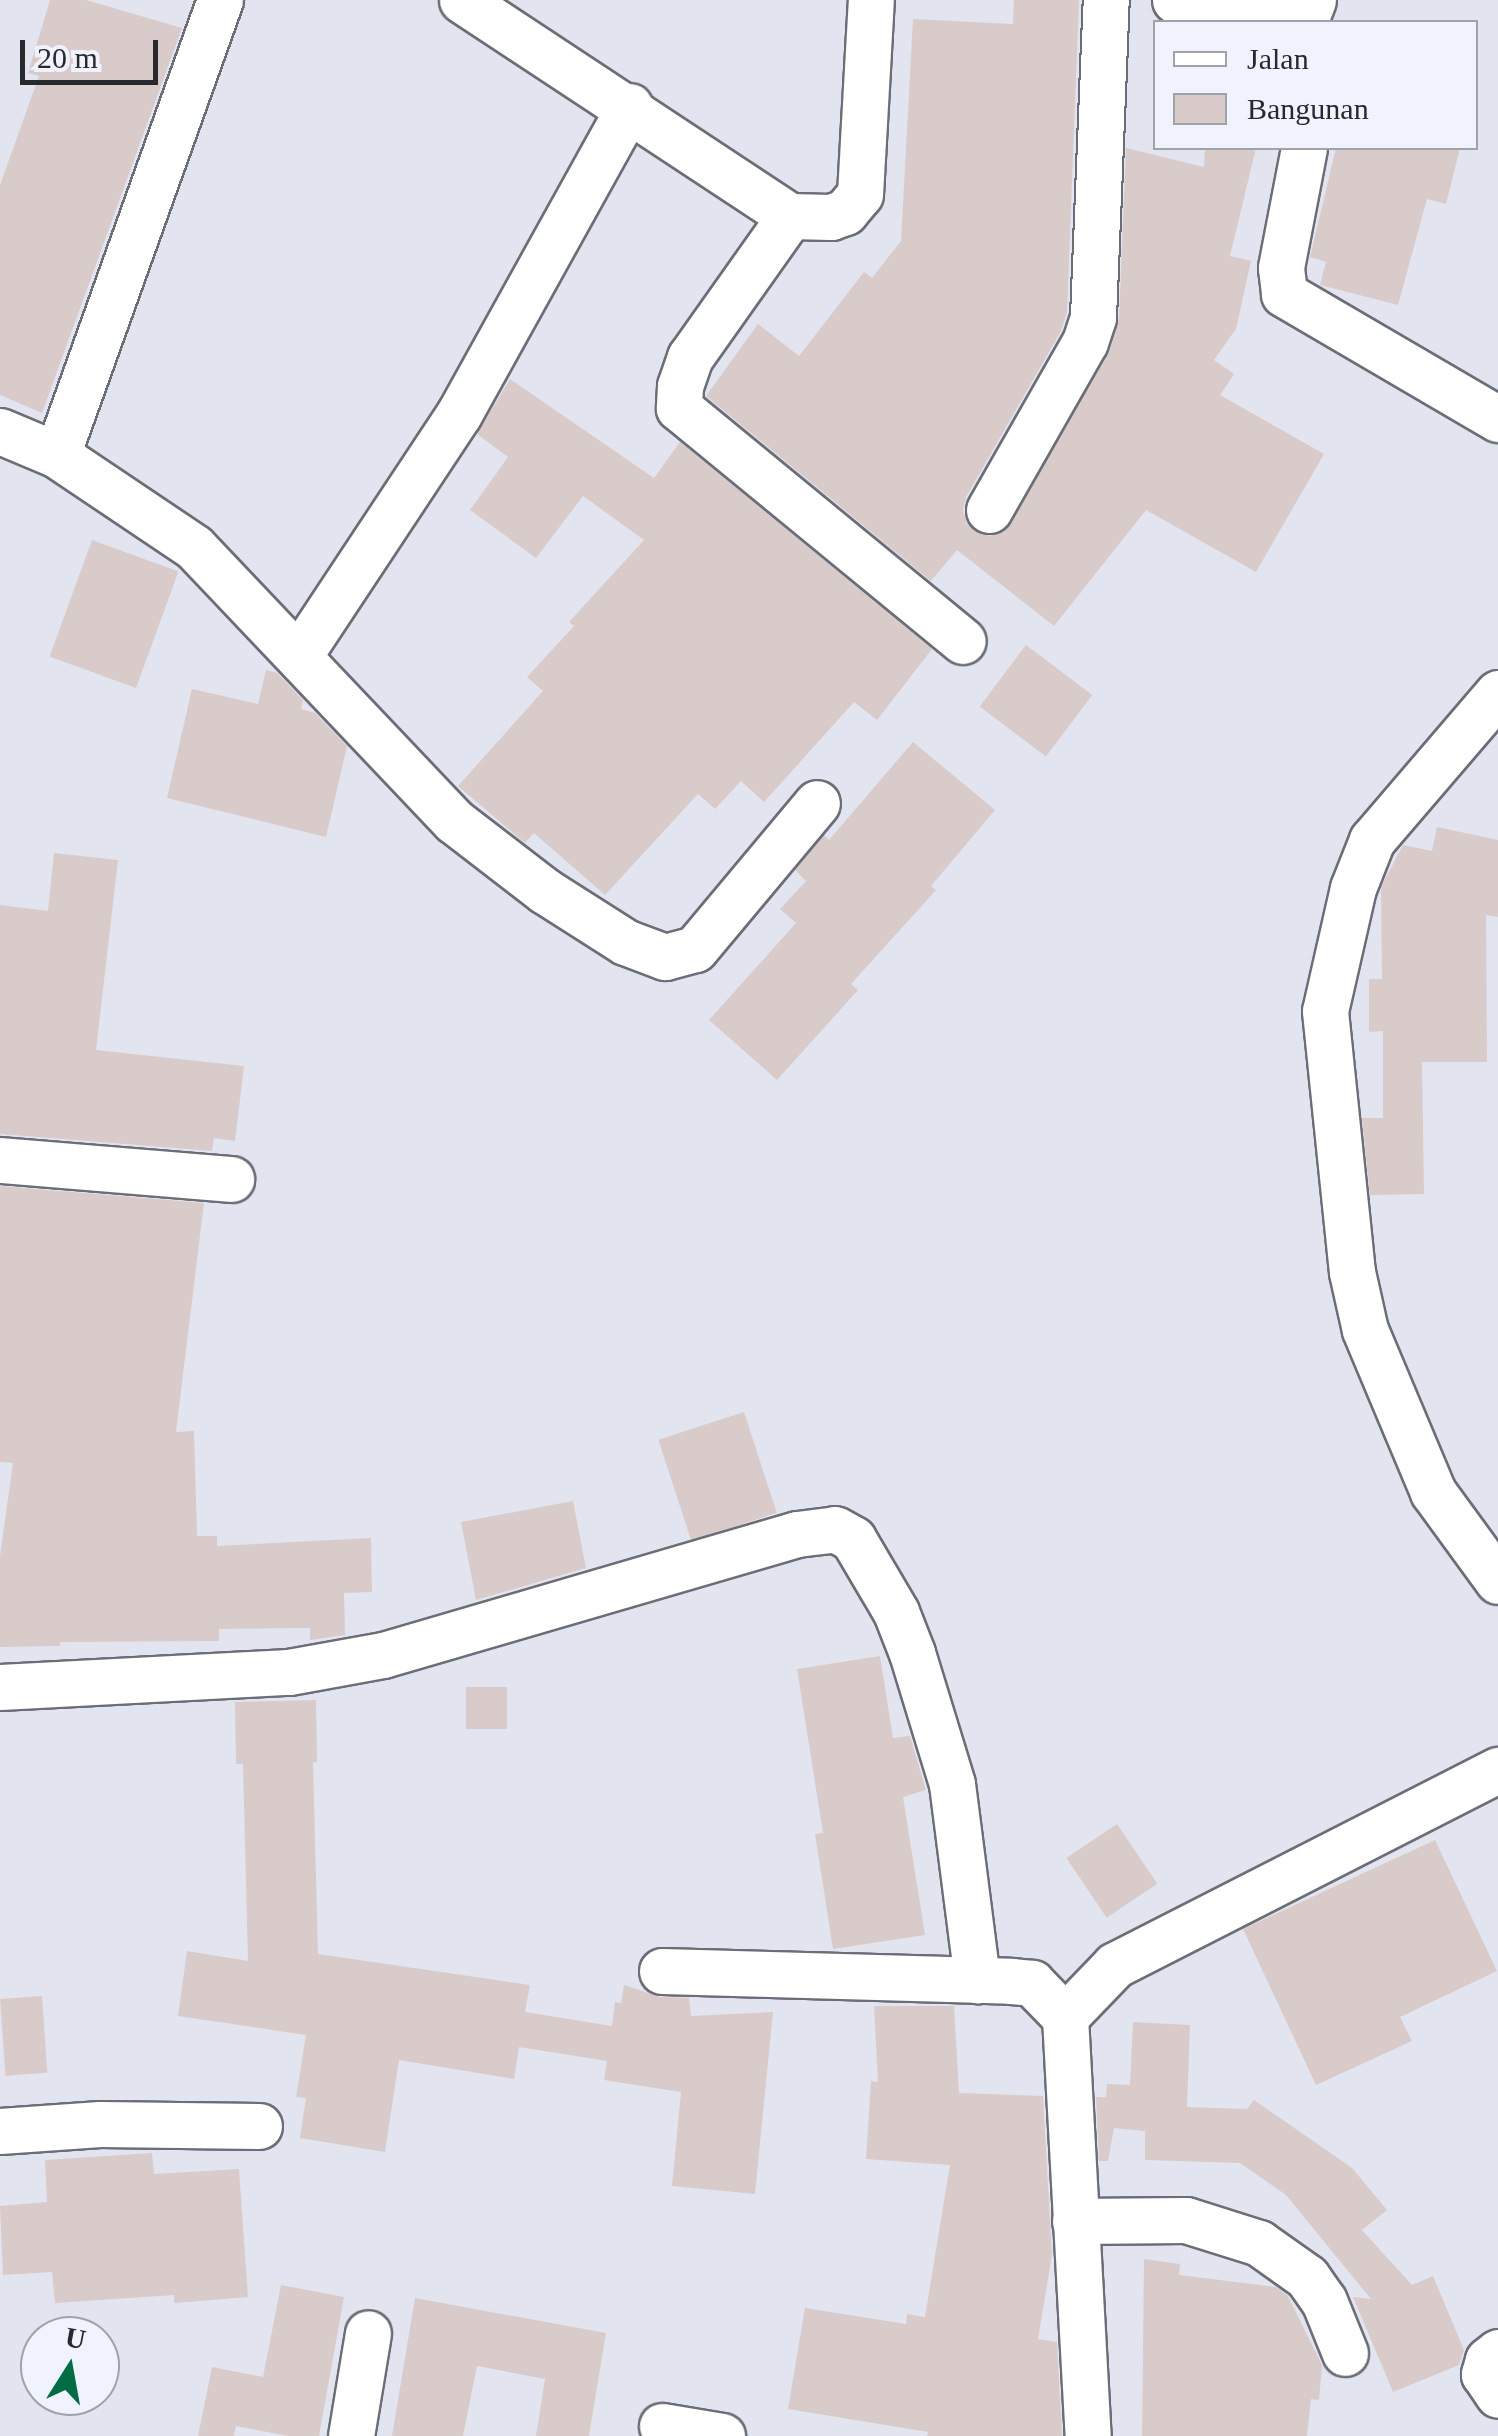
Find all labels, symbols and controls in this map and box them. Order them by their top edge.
scale bar [25,20,162,82]
legend [1153,20,1478,150]
text: 20 m [37,41,98,74]
text: Jalan [1247,42,1309,75]
text: Bangunan [1247,92,1369,125]
north arrow [20,2316,120,2416]
text: U [63,2321,88,2355]

